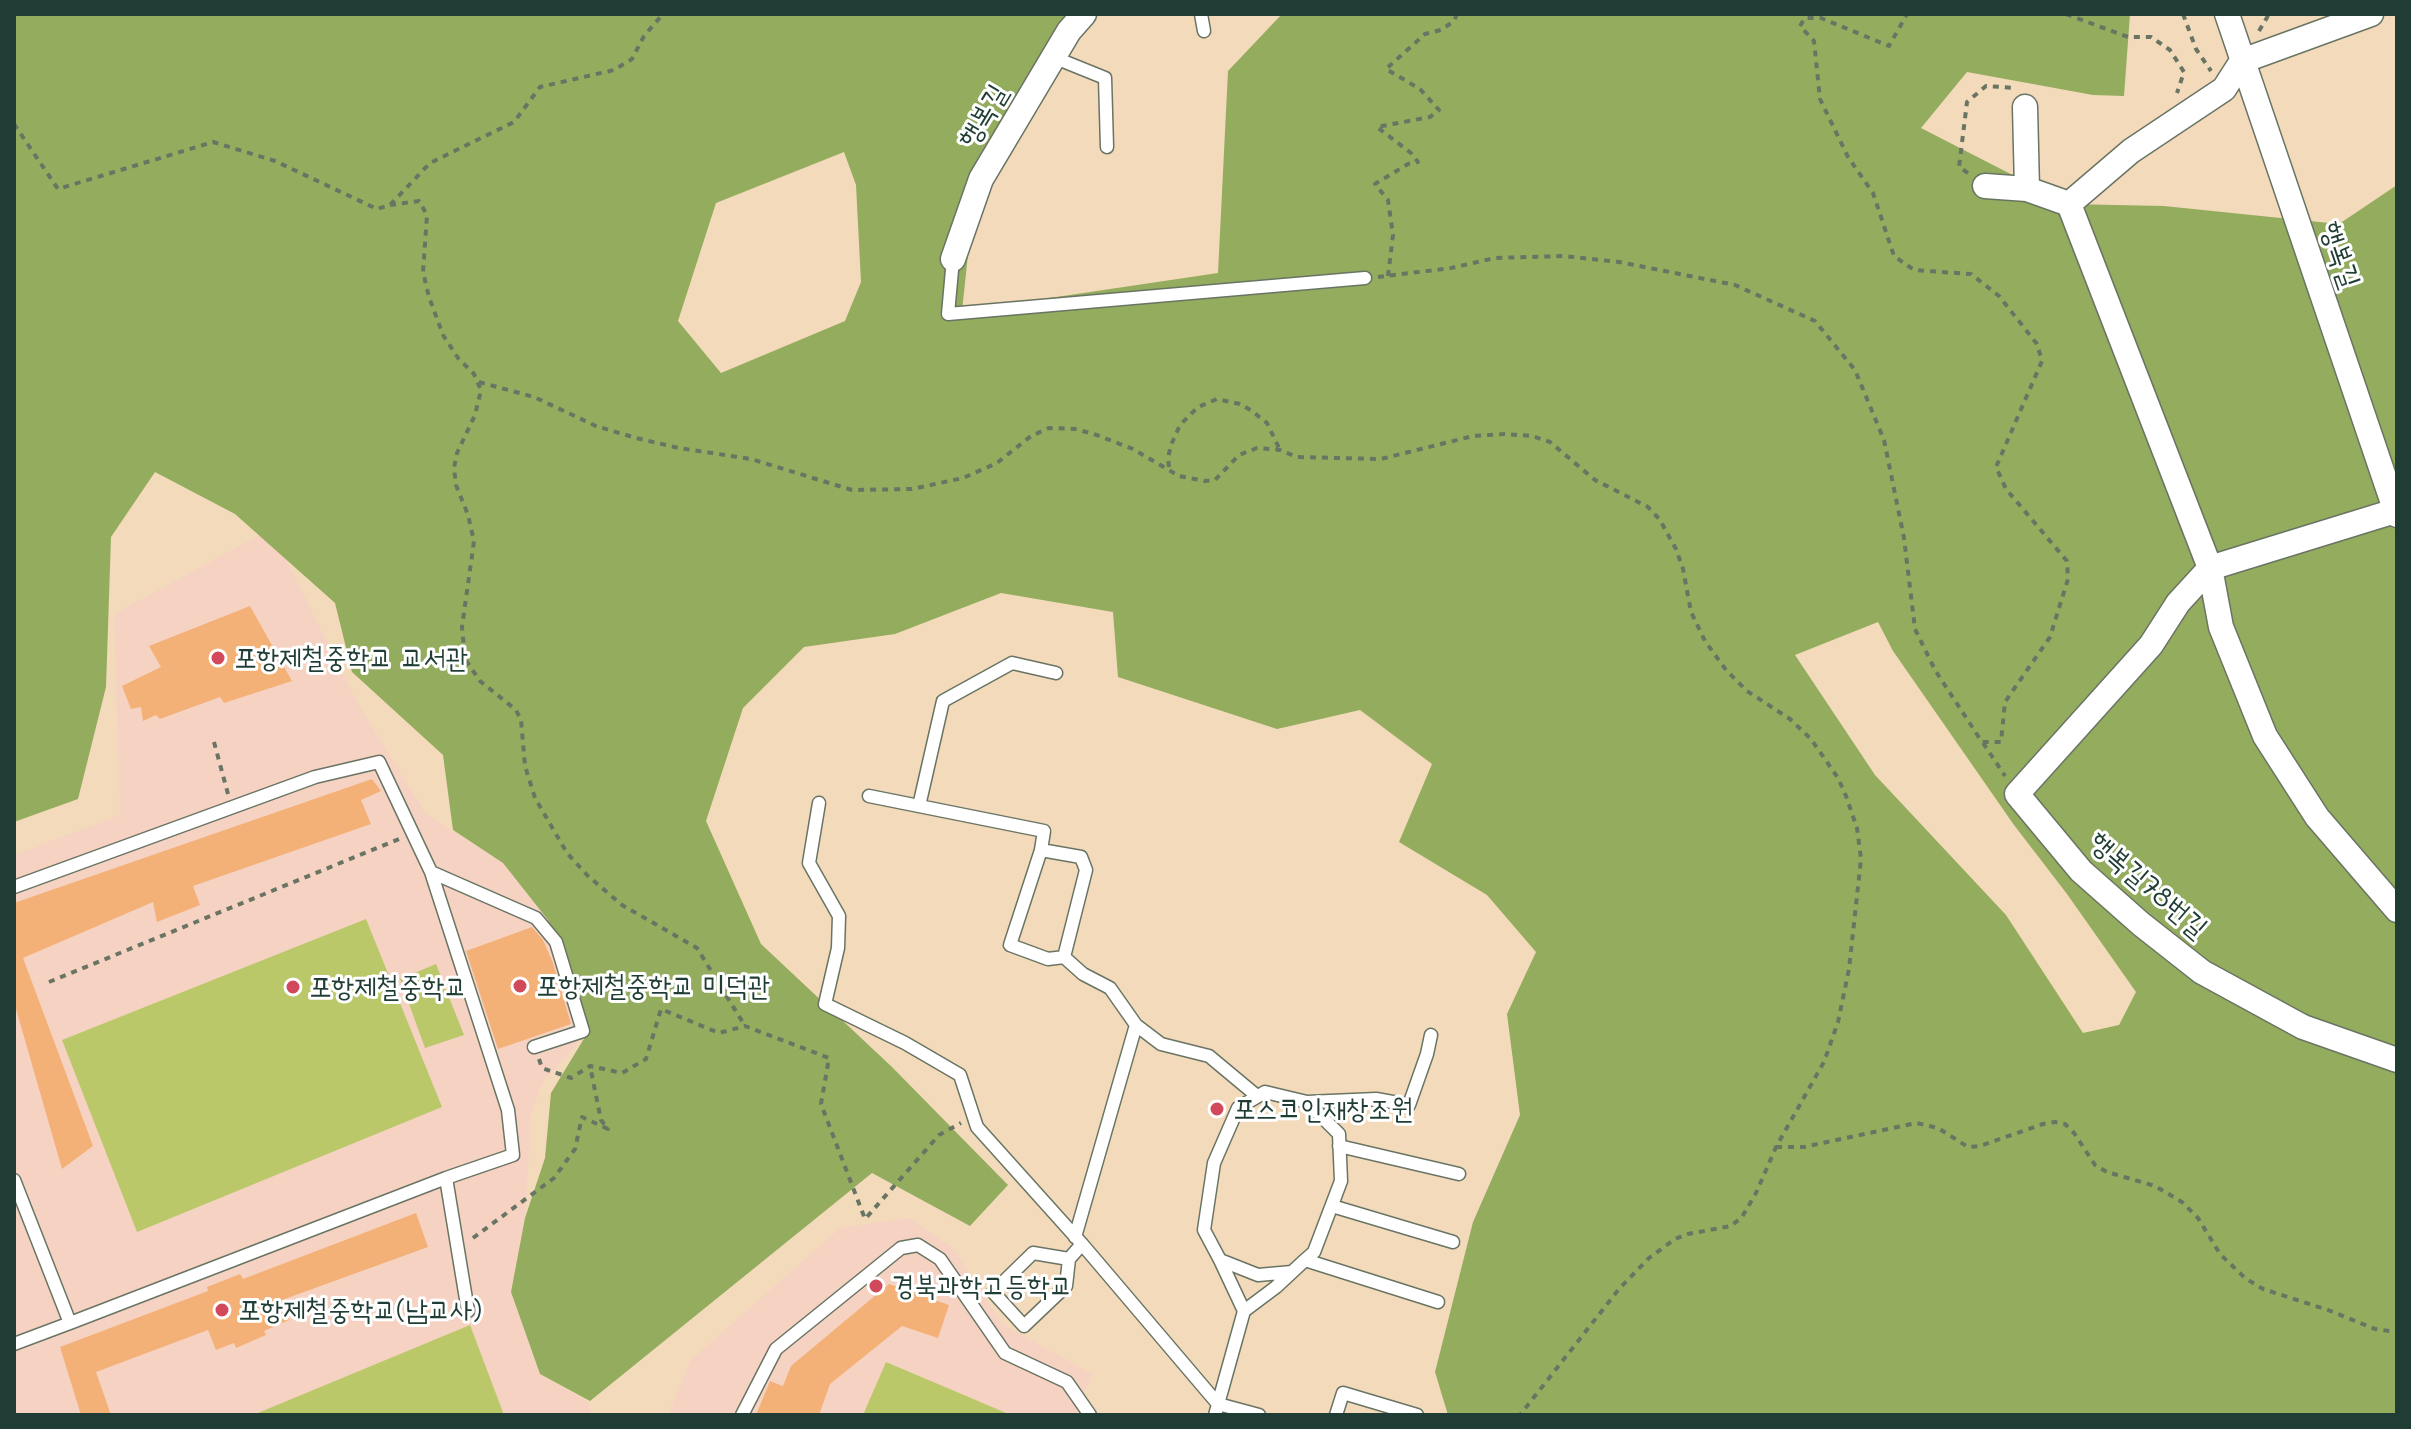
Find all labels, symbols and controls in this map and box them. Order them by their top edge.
street label: 행복길 [951,78,1015,154]
street label: 행복길 [2313,218,2367,292]
place label: 포항제철중학교 교서관 [234,641,468,675]
marker: 포항제철중학교 교서관 [209,649,227,667]
street label: 행복길78번길 [2082,825,2214,945]
place label: 포항제철중학교 미덕관 [536,969,770,1003]
place label: 포항제철중학교 [309,970,467,1004]
marker: 포항제철중학교 미덕관 [511,977,529,995]
marker: 포항제철중학교 [284,978,302,996]
place label: 포스코인재창조원 [1233,1092,1413,1126]
marker: 포스코인재창조원 [1208,1100,1226,1118]
place label: 경북과학고등학교 [892,1269,1072,1303]
marker: 경북과학고등학교 [867,1277,885,1295]
place label: 포항제철중학교(남교사) [238,1293,482,1327]
marker: 포항제철중학교(남교사) [213,1301,231,1319]

